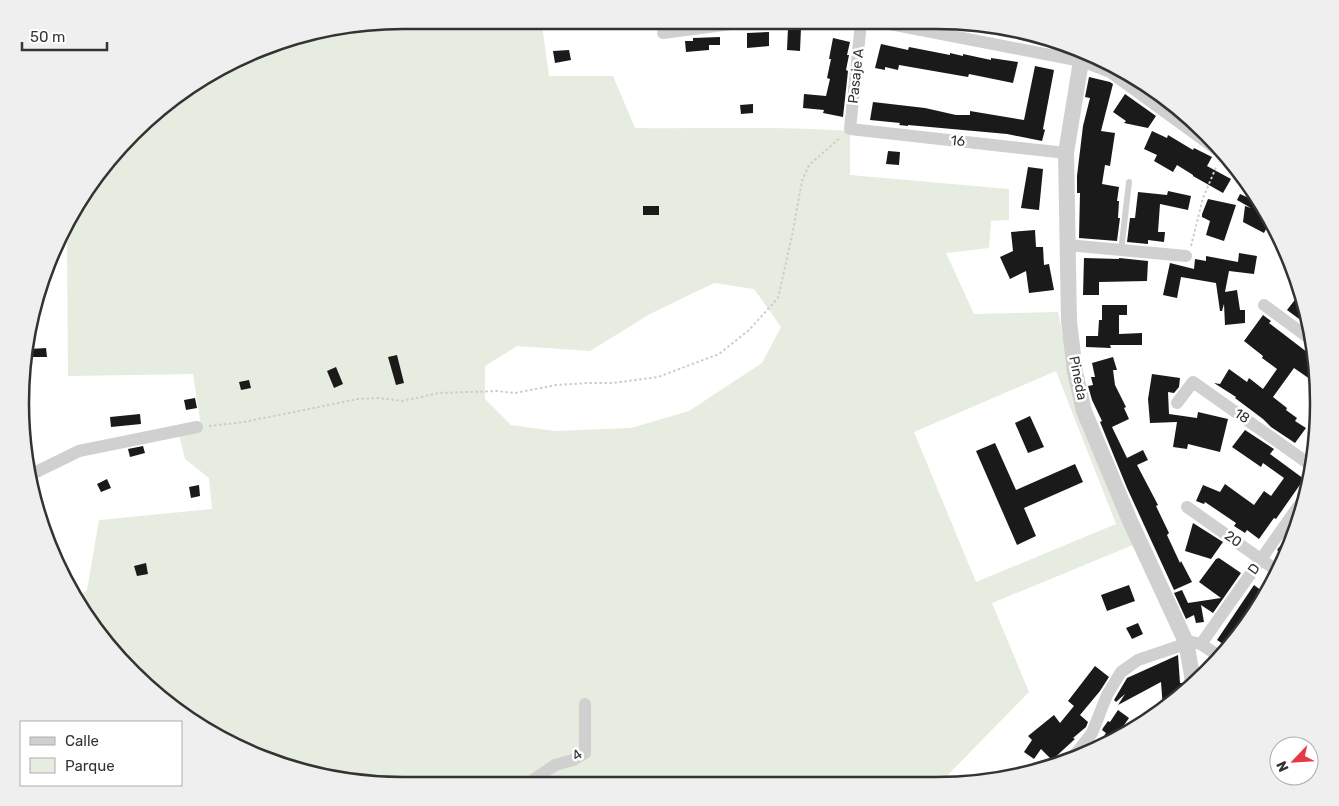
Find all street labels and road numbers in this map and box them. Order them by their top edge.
street label: Pasaje A [845,47,867,104]
street label: 16 [950,132,966,150]
street label: Pineda [1065,354,1091,402]
street label: 18 [1231,405,1253,427]
street label: 20 [1221,527,1245,551]
street label: D [1244,560,1264,578]
street label: 4 [569,745,586,764]

